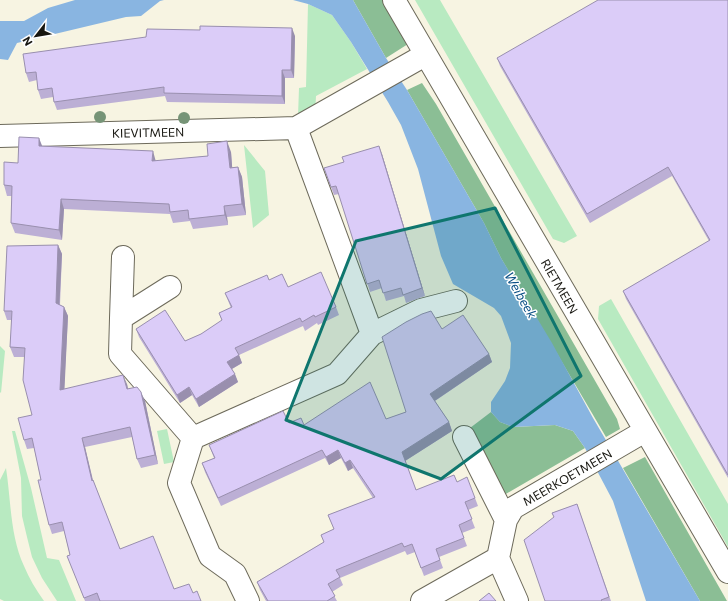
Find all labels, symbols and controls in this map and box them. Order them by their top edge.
north arrow [16,16,56,56]
text: N [19,35,35,48]
street label: KIEVITMEEN [112,124,184,140]
street label: RIETMEEN [539,256,581,316]
water label: Weibeek [501,269,541,322]
street label: MEERKOETMEEN [520,446,614,508]

